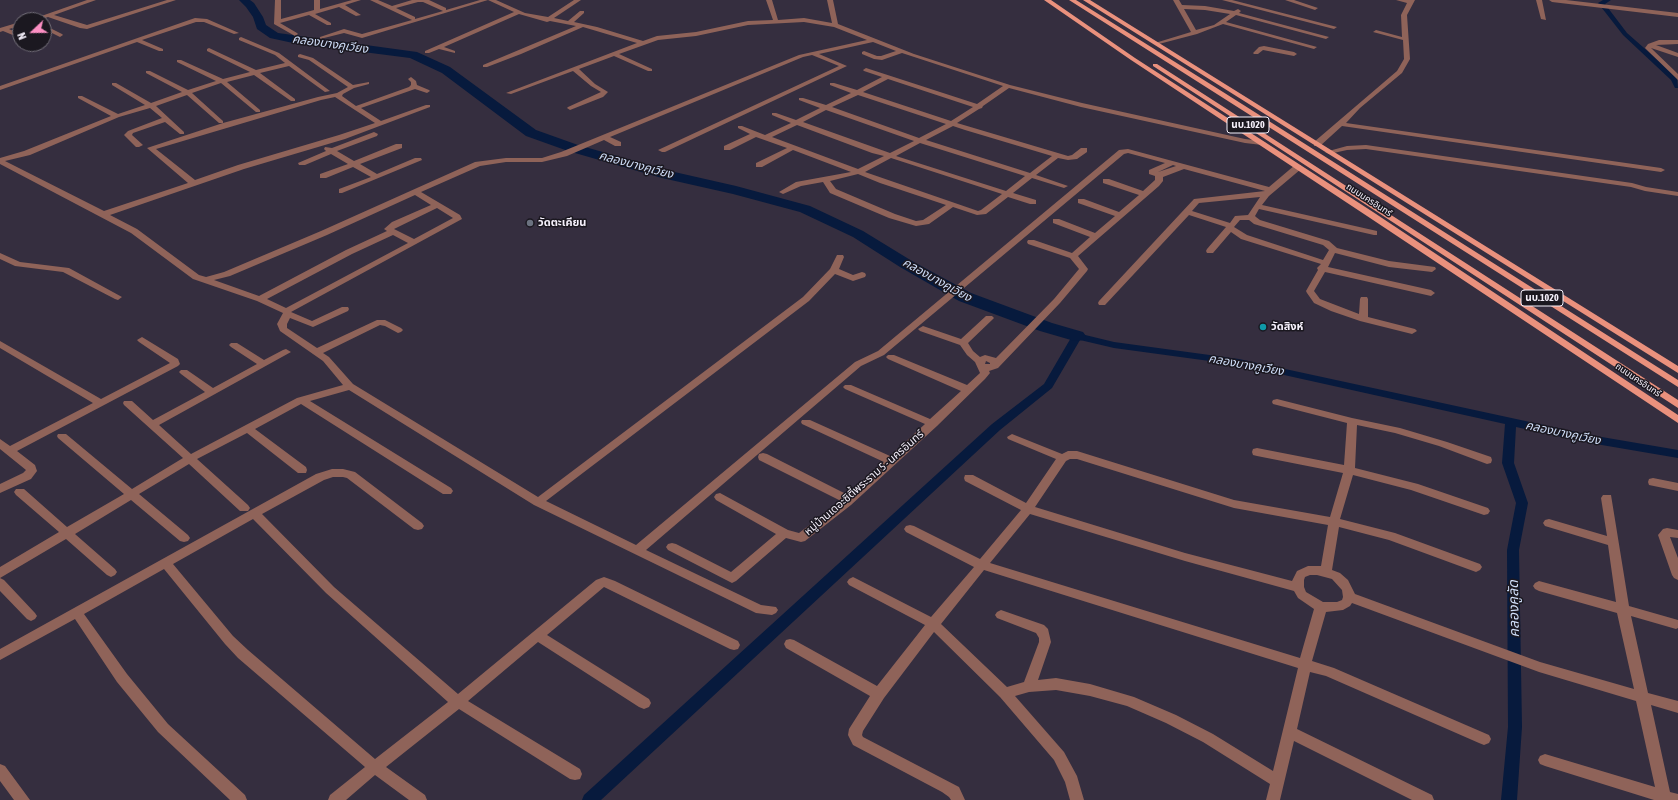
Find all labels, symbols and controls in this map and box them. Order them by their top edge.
north arrow [12,12,52,52]
text: N [15,31,29,41]
water label: คลองบางคูเวียง [291,32,369,56]
road number: นบ.1020 [1227,117,1269,133]
water label: คลองบางคูเวียง [597,148,675,182]
street label: ถนนนครอินทร์ [1344,181,1394,219]
place label: วัดตะเคียน [538,216,586,230]
marker: วัดตะเคียน [525,218,535,228]
water label: คลองบางคูเวียง [900,255,974,305]
road number: นบ.1020 [1521,290,1563,306]
place label: วัดสิงห์ [1271,320,1303,334]
marker: วัดสิงห์ [1258,322,1268,332]
water label: คลองบางคูเวียง [1207,351,1285,379]
street label: ถนนนครอินทร์ [1613,361,1663,399]
water label: คลองบางคูเวียง [1524,418,1602,448]
street label: หมู่บ้านเดอะซิตี้พระราม 5 - นครอินทร์ [802,428,926,538]
water label: คลองคูลัด [1505,580,1523,638]

